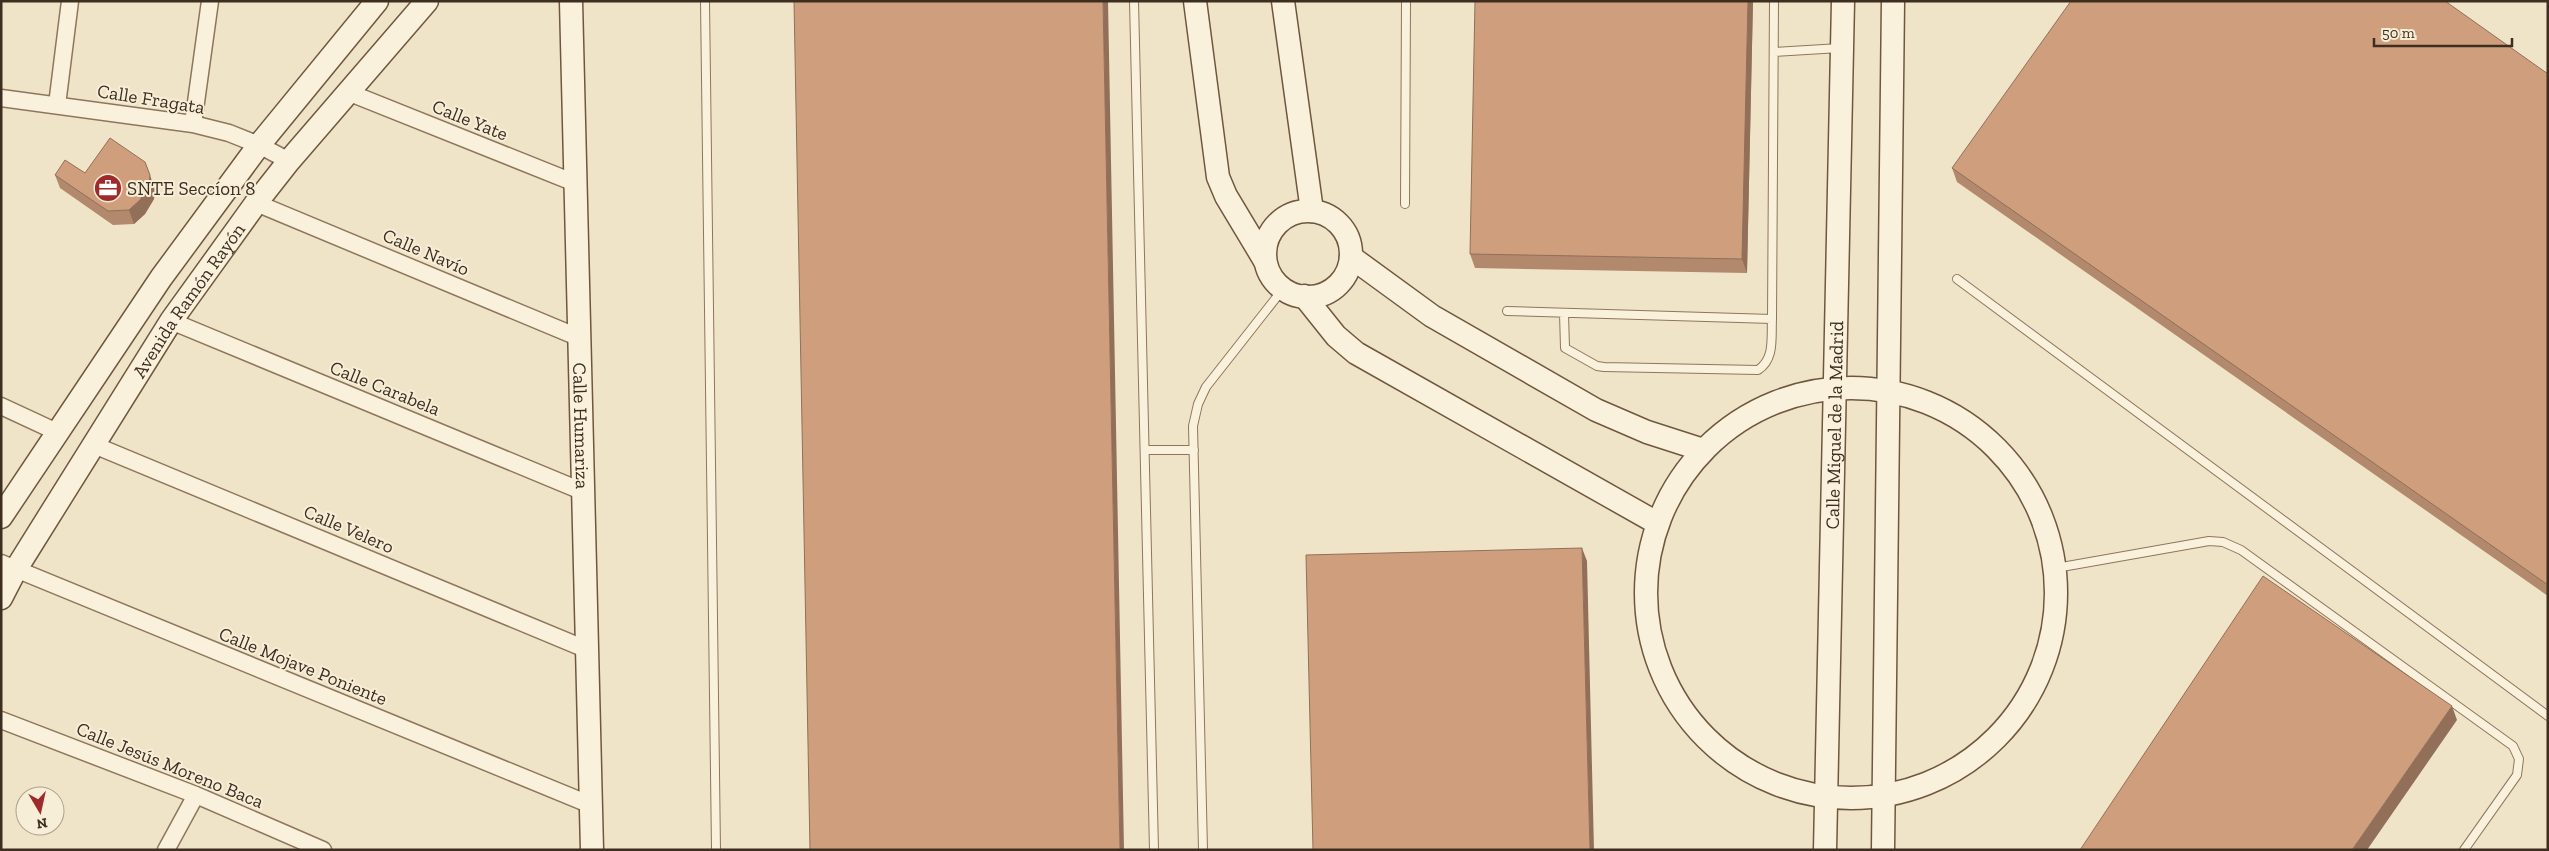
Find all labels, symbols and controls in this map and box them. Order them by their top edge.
scale bar [2374,15,2512,47]
text: 50 m [2382,24,2415,42]
street label: Calle Fragata [96,79,206,119]
street label: Calle Yate [429,94,511,146]
office icon: SNTE Seccíon 8 [93,173,123,203]
place label: SNTE Seccíon 8 [127,177,256,200]
street label: Avenida Ramón Rayón [127,218,250,382]
street label: Calle Navío [379,223,473,281]
street label: Calle Miguel de la Madrid [1820,320,1848,530]
street label: Calle Carabela [327,355,443,421]
street label: Calle Humariza [568,362,595,489]
street label: Calle Velero [300,500,398,558]
street label: Calle Mojave Poniente [216,622,390,710]
street label: Calle Jesús Moreno Baca [73,717,267,813]
north arrow [15,786,65,836]
text: N [35,814,49,833]

